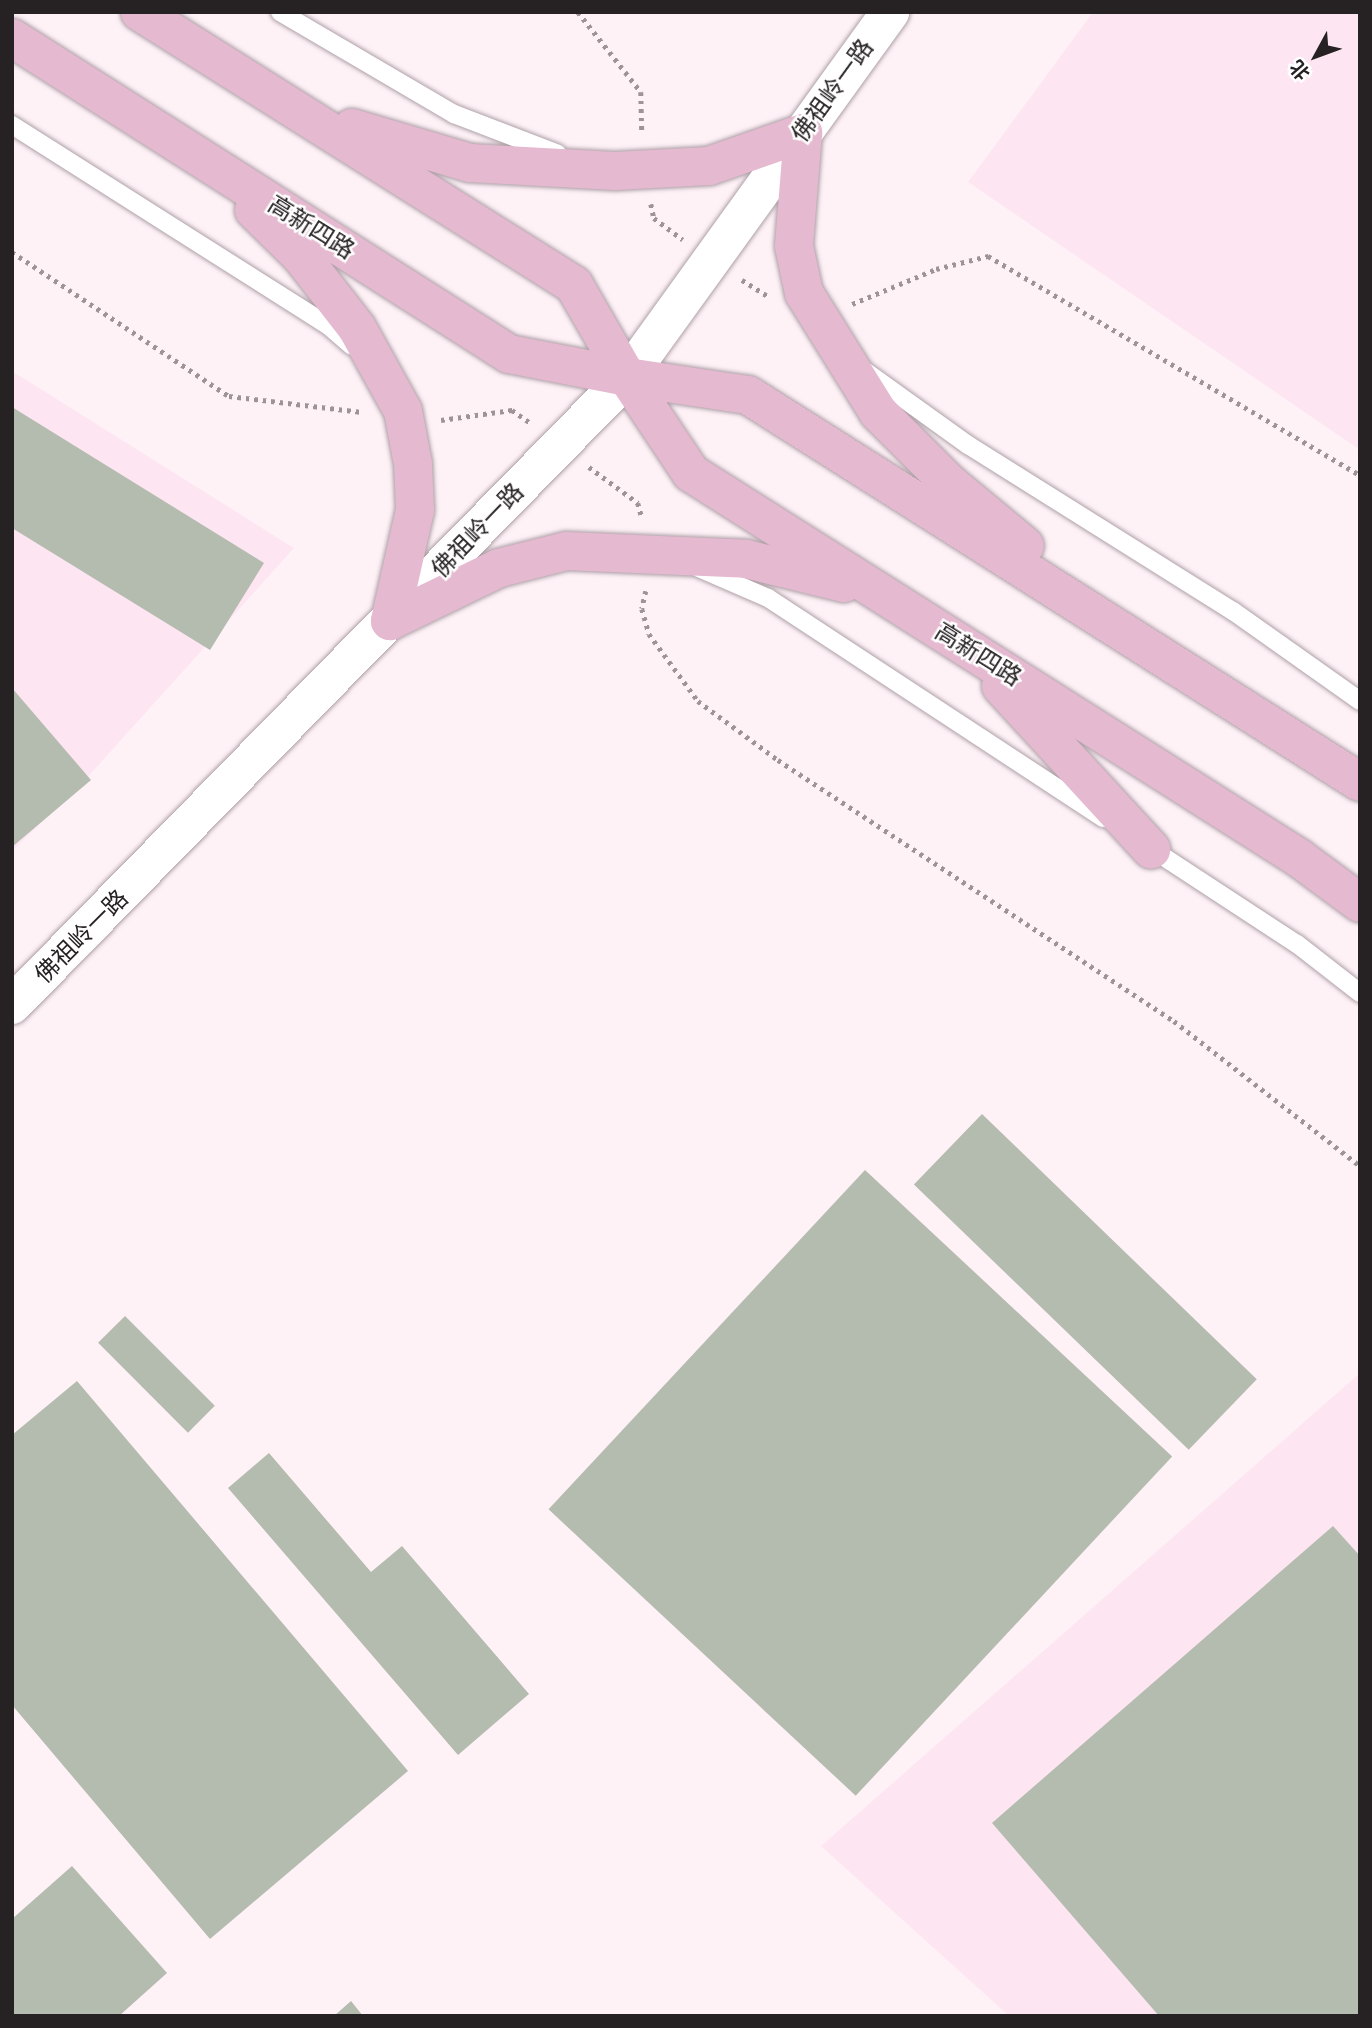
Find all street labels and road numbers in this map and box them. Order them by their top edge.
street label: 佛祖岭一路 [786,34,880,148]
street label: 高新四路 [263,190,359,266]
street label: 佛祖岭一路 [426,478,530,584]
street label: 高新四路 [930,617,1026,693]
street label: 佛祖岭一路 [29,884,135,990]

